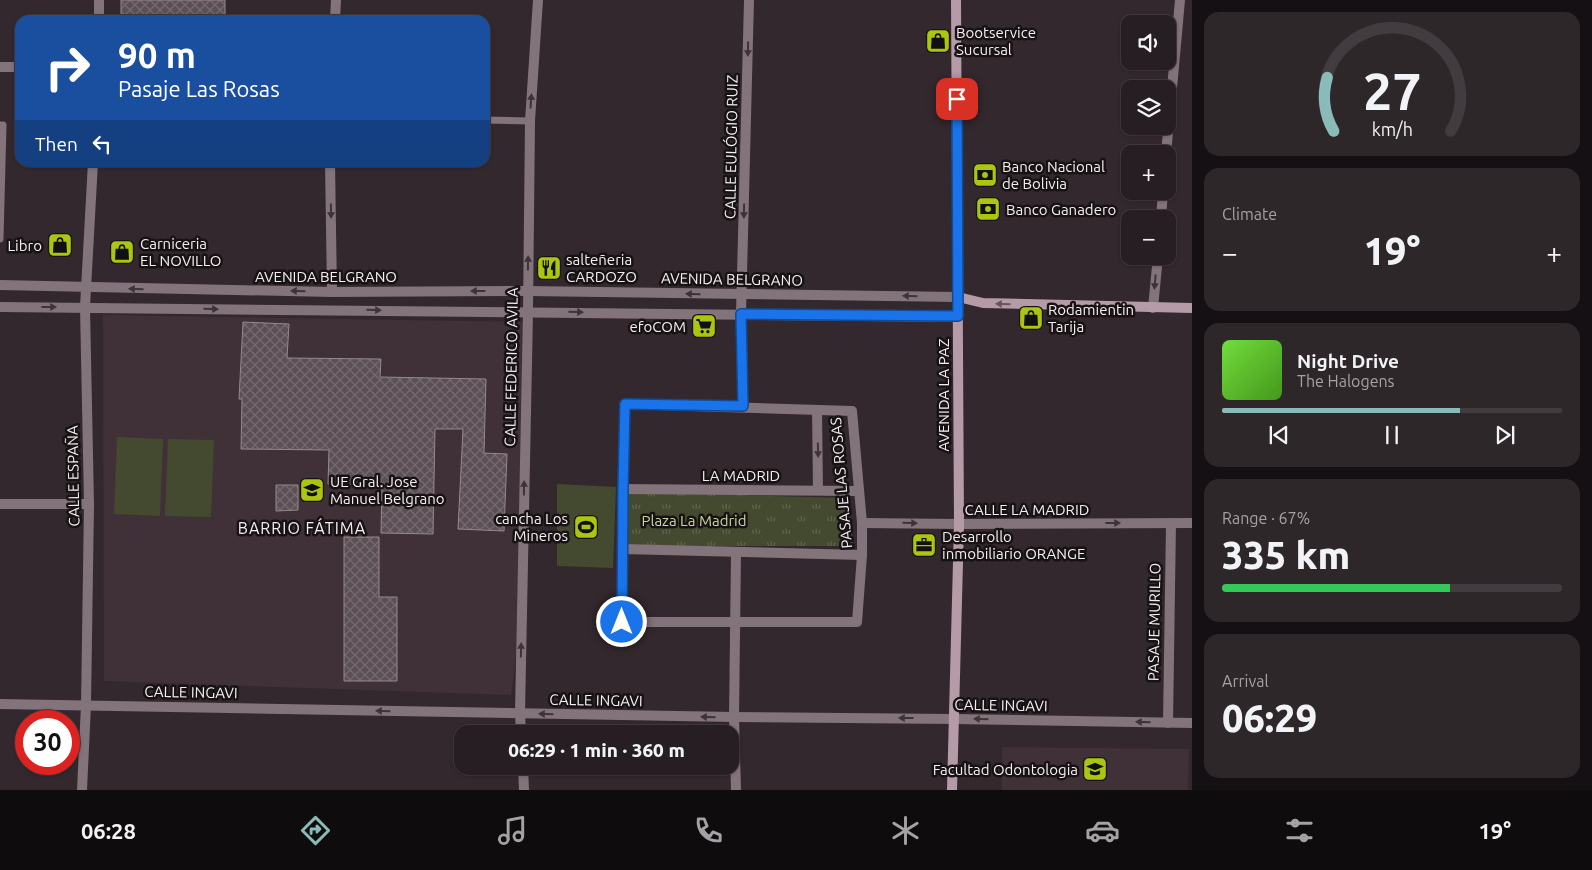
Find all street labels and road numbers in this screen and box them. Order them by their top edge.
street label: CALLE EULÓGIO RUIZ [721,75,741,219]
street label: AVENIDA BELGRANO [255,268,397,285]
street label: AVENIDA BELGRANO [661,269,803,289]
street label: CALLE FEDERICO AVILA [501,287,521,447]
street label: AVENIDA LA PAZ [935,338,952,452]
street label: PASAJE LAS ROSAS [827,417,855,549]
street label: CALLE ESPAÑA [64,425,82,527]
street label: LA MADRID [702,467,780,484]
street label: CALLE LA MADRID [965,501,1089,518]
street label: PASAJE MURILLO [1144,563,1164,681]
street label: CALLE INGAVI [144,683,238,701]
street label: CALLE INGAVI [549,691,643,709]
street label: CALLE INGAVI [954,696,1048,714]

